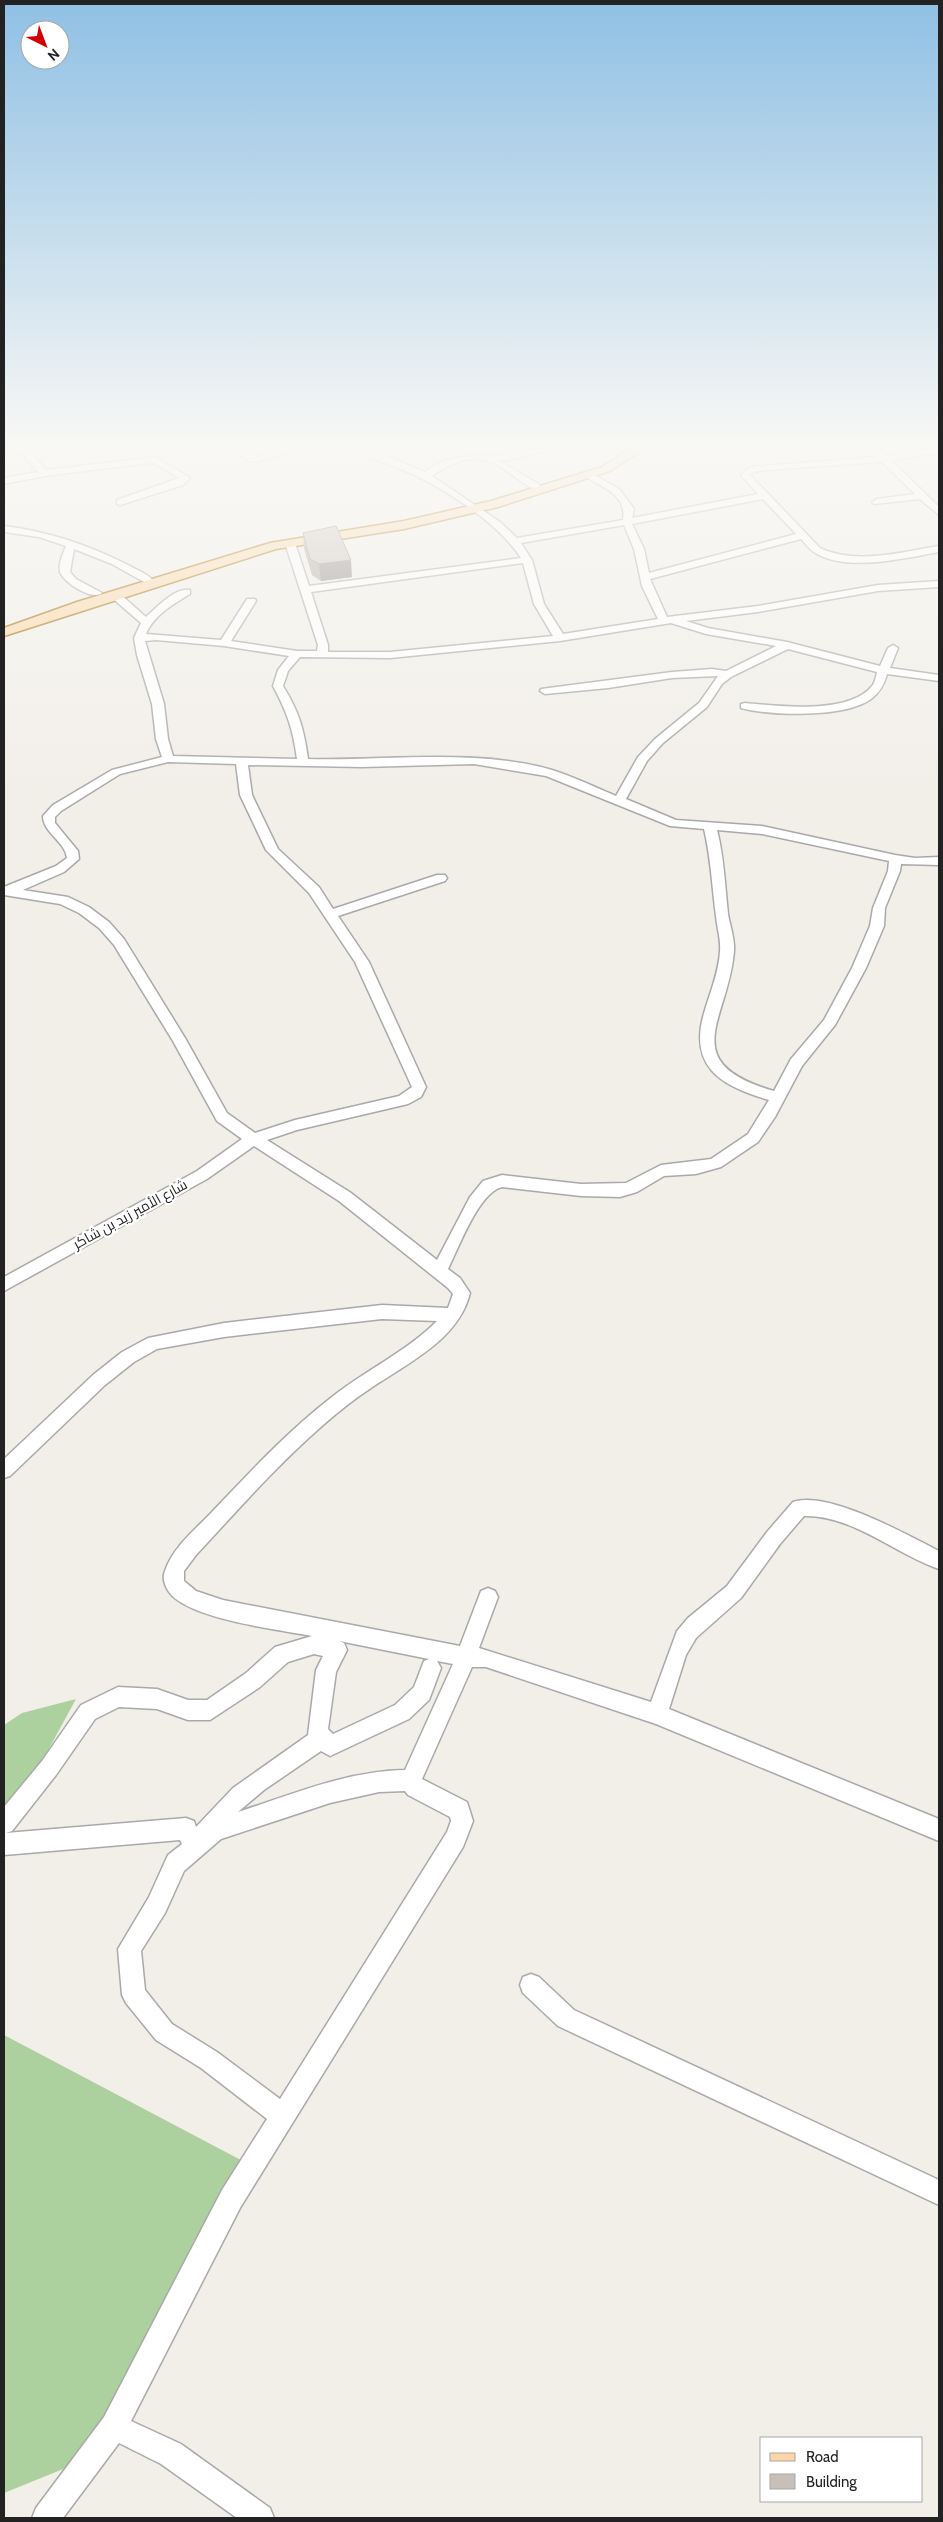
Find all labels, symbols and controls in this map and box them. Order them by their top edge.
north arrow [20,20,70,70]
text: N [44,45,63,65]
street label: شارع الأمير زيد بن شاكر [69,1175,190,1253]
legend [760,2437,923,2502]
text: Road [806,2448,839,2466]
text: Building [806,2473,857,2491]

